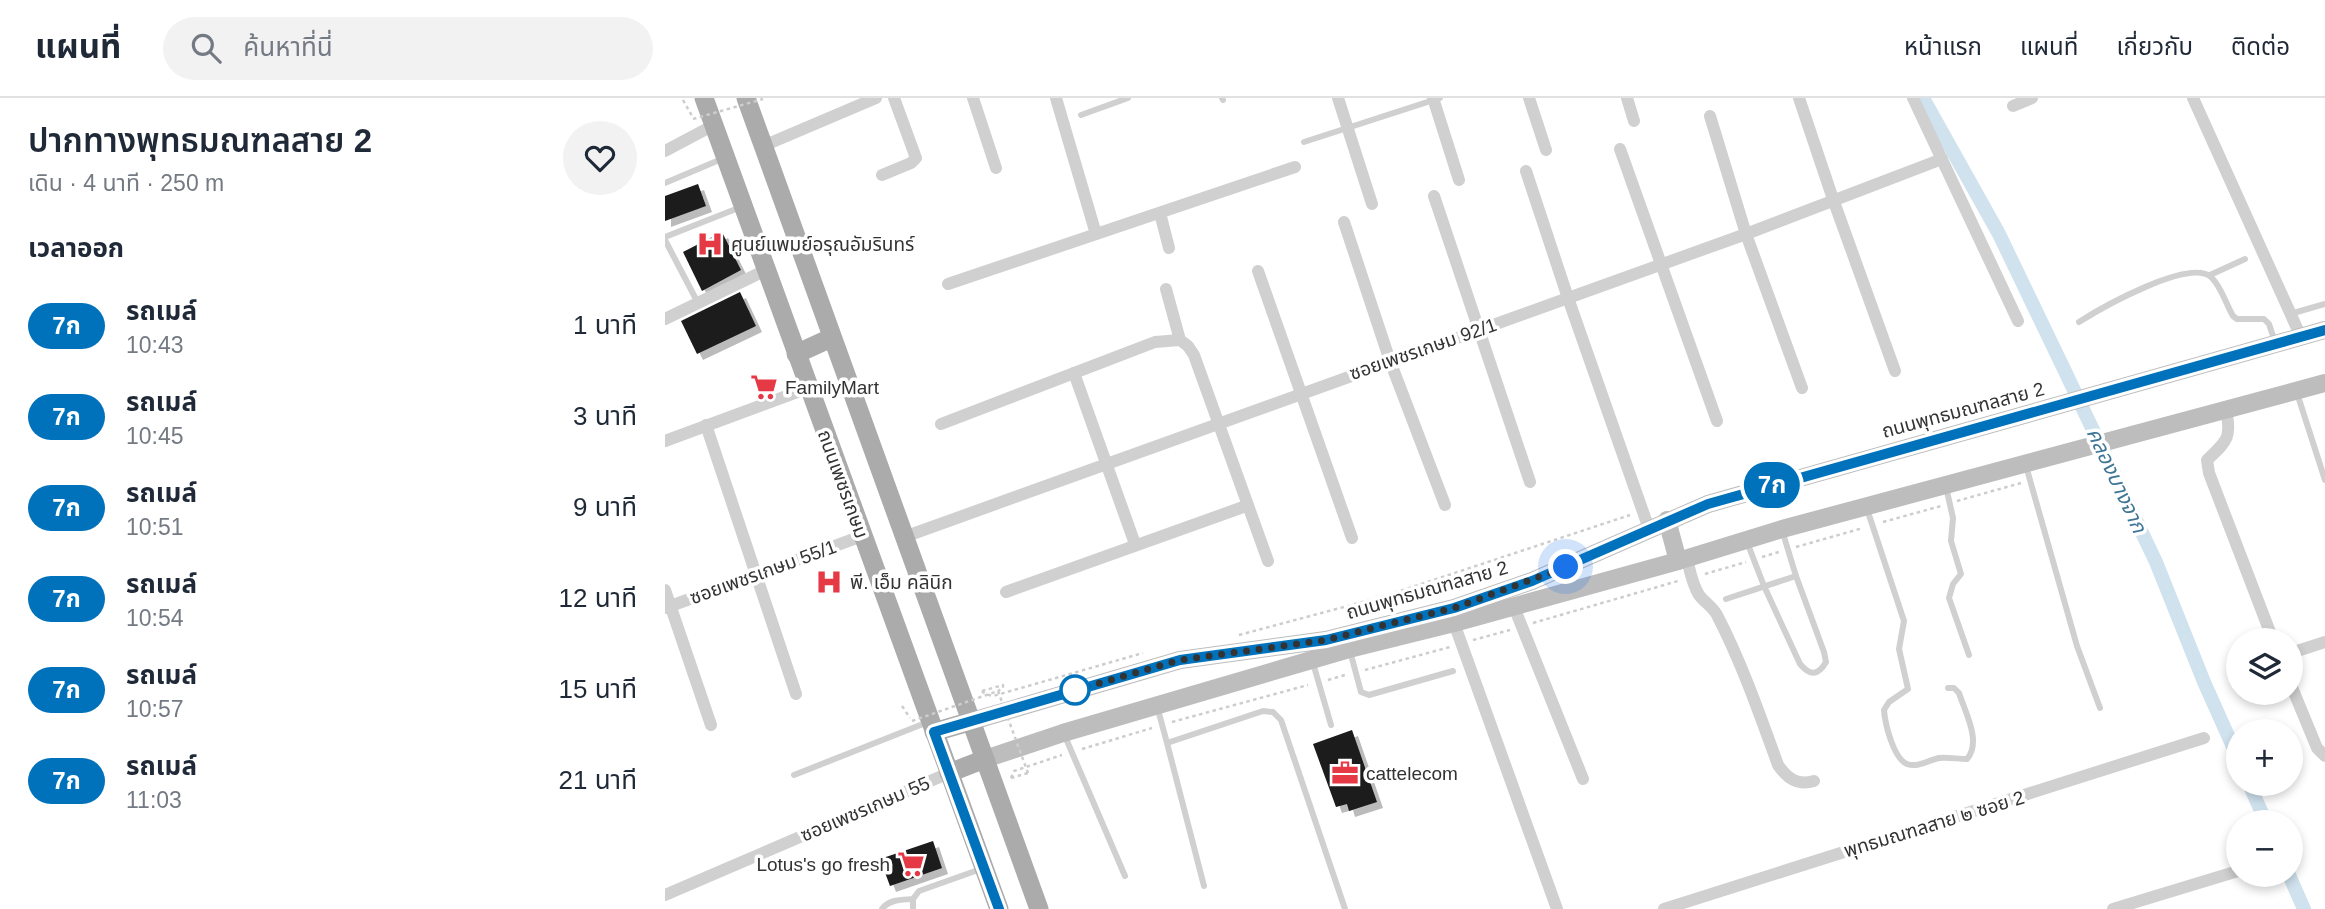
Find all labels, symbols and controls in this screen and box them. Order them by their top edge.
search box [163,17,653,80]
text: แผนที่ [35,28,121,65]
icon: search [187,29,225,67]
text: ค้นหาที่นี่ [243,32,333,62]
text: หน้าแรก [1904,33,1982,60]
text: แผนที่ [2020,33,2078,60]
text: เกี่ยวกับ [2116,33,2193,60]
text: ติดต่อ [2231,33,2290,60]
button: heart [563,121,637,195]
text: ปากทางพุทธมณฑลสาย 2 [28,122,372,159]
text: เดิน · 4 นาที · 250 m [28,170,224,196]
hospital icon: ศูนย์แพมย์อรุณอัมรินทร์ [695,229,725,259]
text: เวลาออก [28,233,124,263]
place label: ศูนย์แพมย์อรุณอัมรินทร์ [731,234,915,257]
text: รถเมล์ [126,296,197,326]
text: 1 นาที [573,310,637,340]
text: 7ก [52,312,81,339]
street label: ซอยเพชรเกษม 92/1 [1347,314,1499,384]
text: 10:43 [126,332,184,358]
supermarket icon: FamilyMart [749,372,779,402]
place label: FamilyMart [785,377,880,398]
street label: ถนนพุทธมณฑลสาย 2 [1880,378,2047,443]
text: รถเมล์ [126,387,197,417]
text: 3 นาที [573,401,637,431]
text: 7ก [52,403,81,430]
text: 10:45 [126,423,184,449]
water label: คลองบางจาก [2083,424,2152,537]
street label: ถนนเพชรเกษม [814,427,872,541]
line badge: 7ก [1741,462,1803,508]
text: 7ก [1758,471,1786,498]
text: รถเมล์ [126,478,197,508]
text: 9 นาที [573,492,637,522]
text: 7ก [52,494,81,521]
text: 10:51 [126,514,184,540]
street label: ซอยเพชรเกษม 55/1 [687,536,839,608]
your location [1548,549,1583,584]
street label: ถนนพุทธมณฑลสาย 2 [1344,557,1511,624]
hospital icon: พี. เอ็ม คลินิก [814,567,844,597]
text: รถเมล์ [126,569,197,599]
place label: พี. เอ็ม คลินิก [850,572,953,593]
text: 12 นาที [559,583,637,613]
text: 7ก [52,585,81,612]
text: 10:54 [126,605,184,631]
map controls [2226,628,2303,887]
button: layers [2226,628,2303,705]
text: รถเมล์ [126,660,197,690]
text: 15 นาที [559,674,637,704]
unlabelled marker [1060,675,1090,705]
text: 7ก [52,676,81,703]
text: 10:57 [126,696,184,722]
button: + [2226,719,2303,796]
text: รถเมล์ [126,751,197,781]
office icon: cattelecom [1330,758,1360,788]
place label: cattelecom [1366,763,1458,784]
text: 21 นาที [559,765,637,795]
text: 7ก [52,767,81,794]
street label: ซอยเพชรเกษม 55 [797,772,933,846]
text: 11:03 [126,787,182,813]
street label: พุทธมณฑลสาย ๒ ซอย 2 [1841,787,2027,862]
button: − [2226,810,2303,887]
supermarket icon: Lotus's go fresh [896,849,926,879]
place label: Lotus's go fresh [756,854,890,875]

